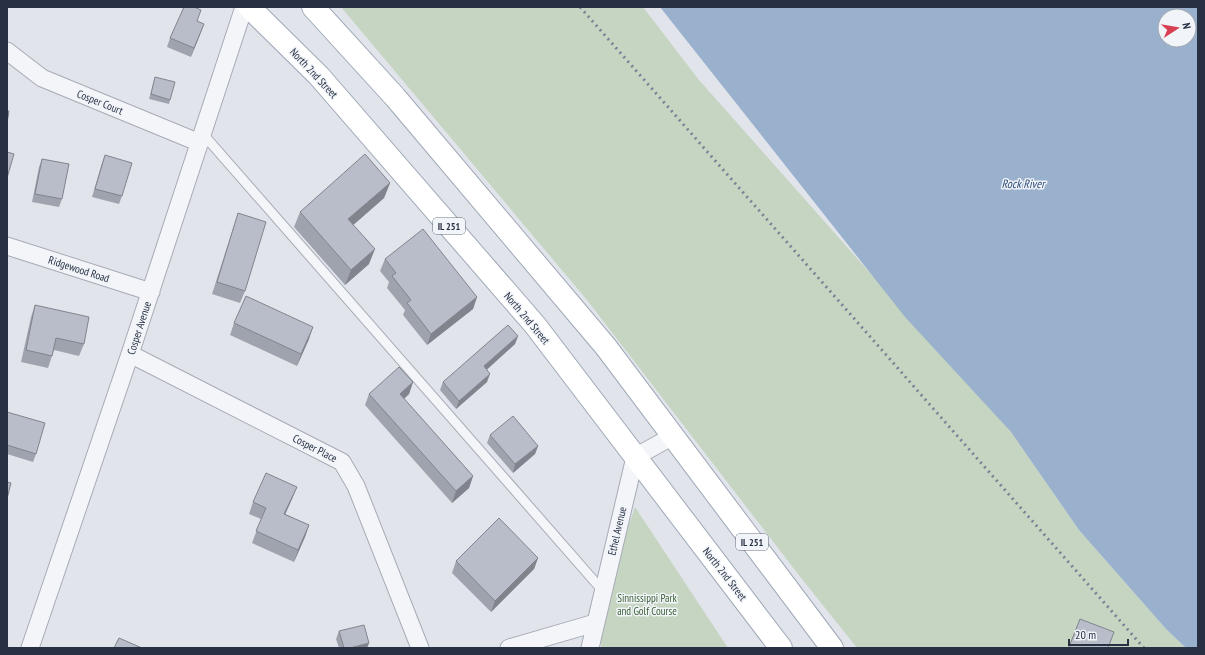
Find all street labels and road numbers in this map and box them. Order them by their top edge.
street label: North 2nd Street [287,45,341,101]
street label: Cosper Court [75,86,125,118]
road number: IL 251 [433,218,465,234]
street label: Ridgewood Road [47,253,112,286]
street label: North 2nd Street [501,289,553,347]
street label: Cosper Avenue [124,299,154,357]
street label: Cosper Place [290,431,340,465]
street label: Ethel Avenue [605,505,629,557]
road number: IL 251 [736,534,768,550]
street label: North 2nd Street [700,545,750,603]

